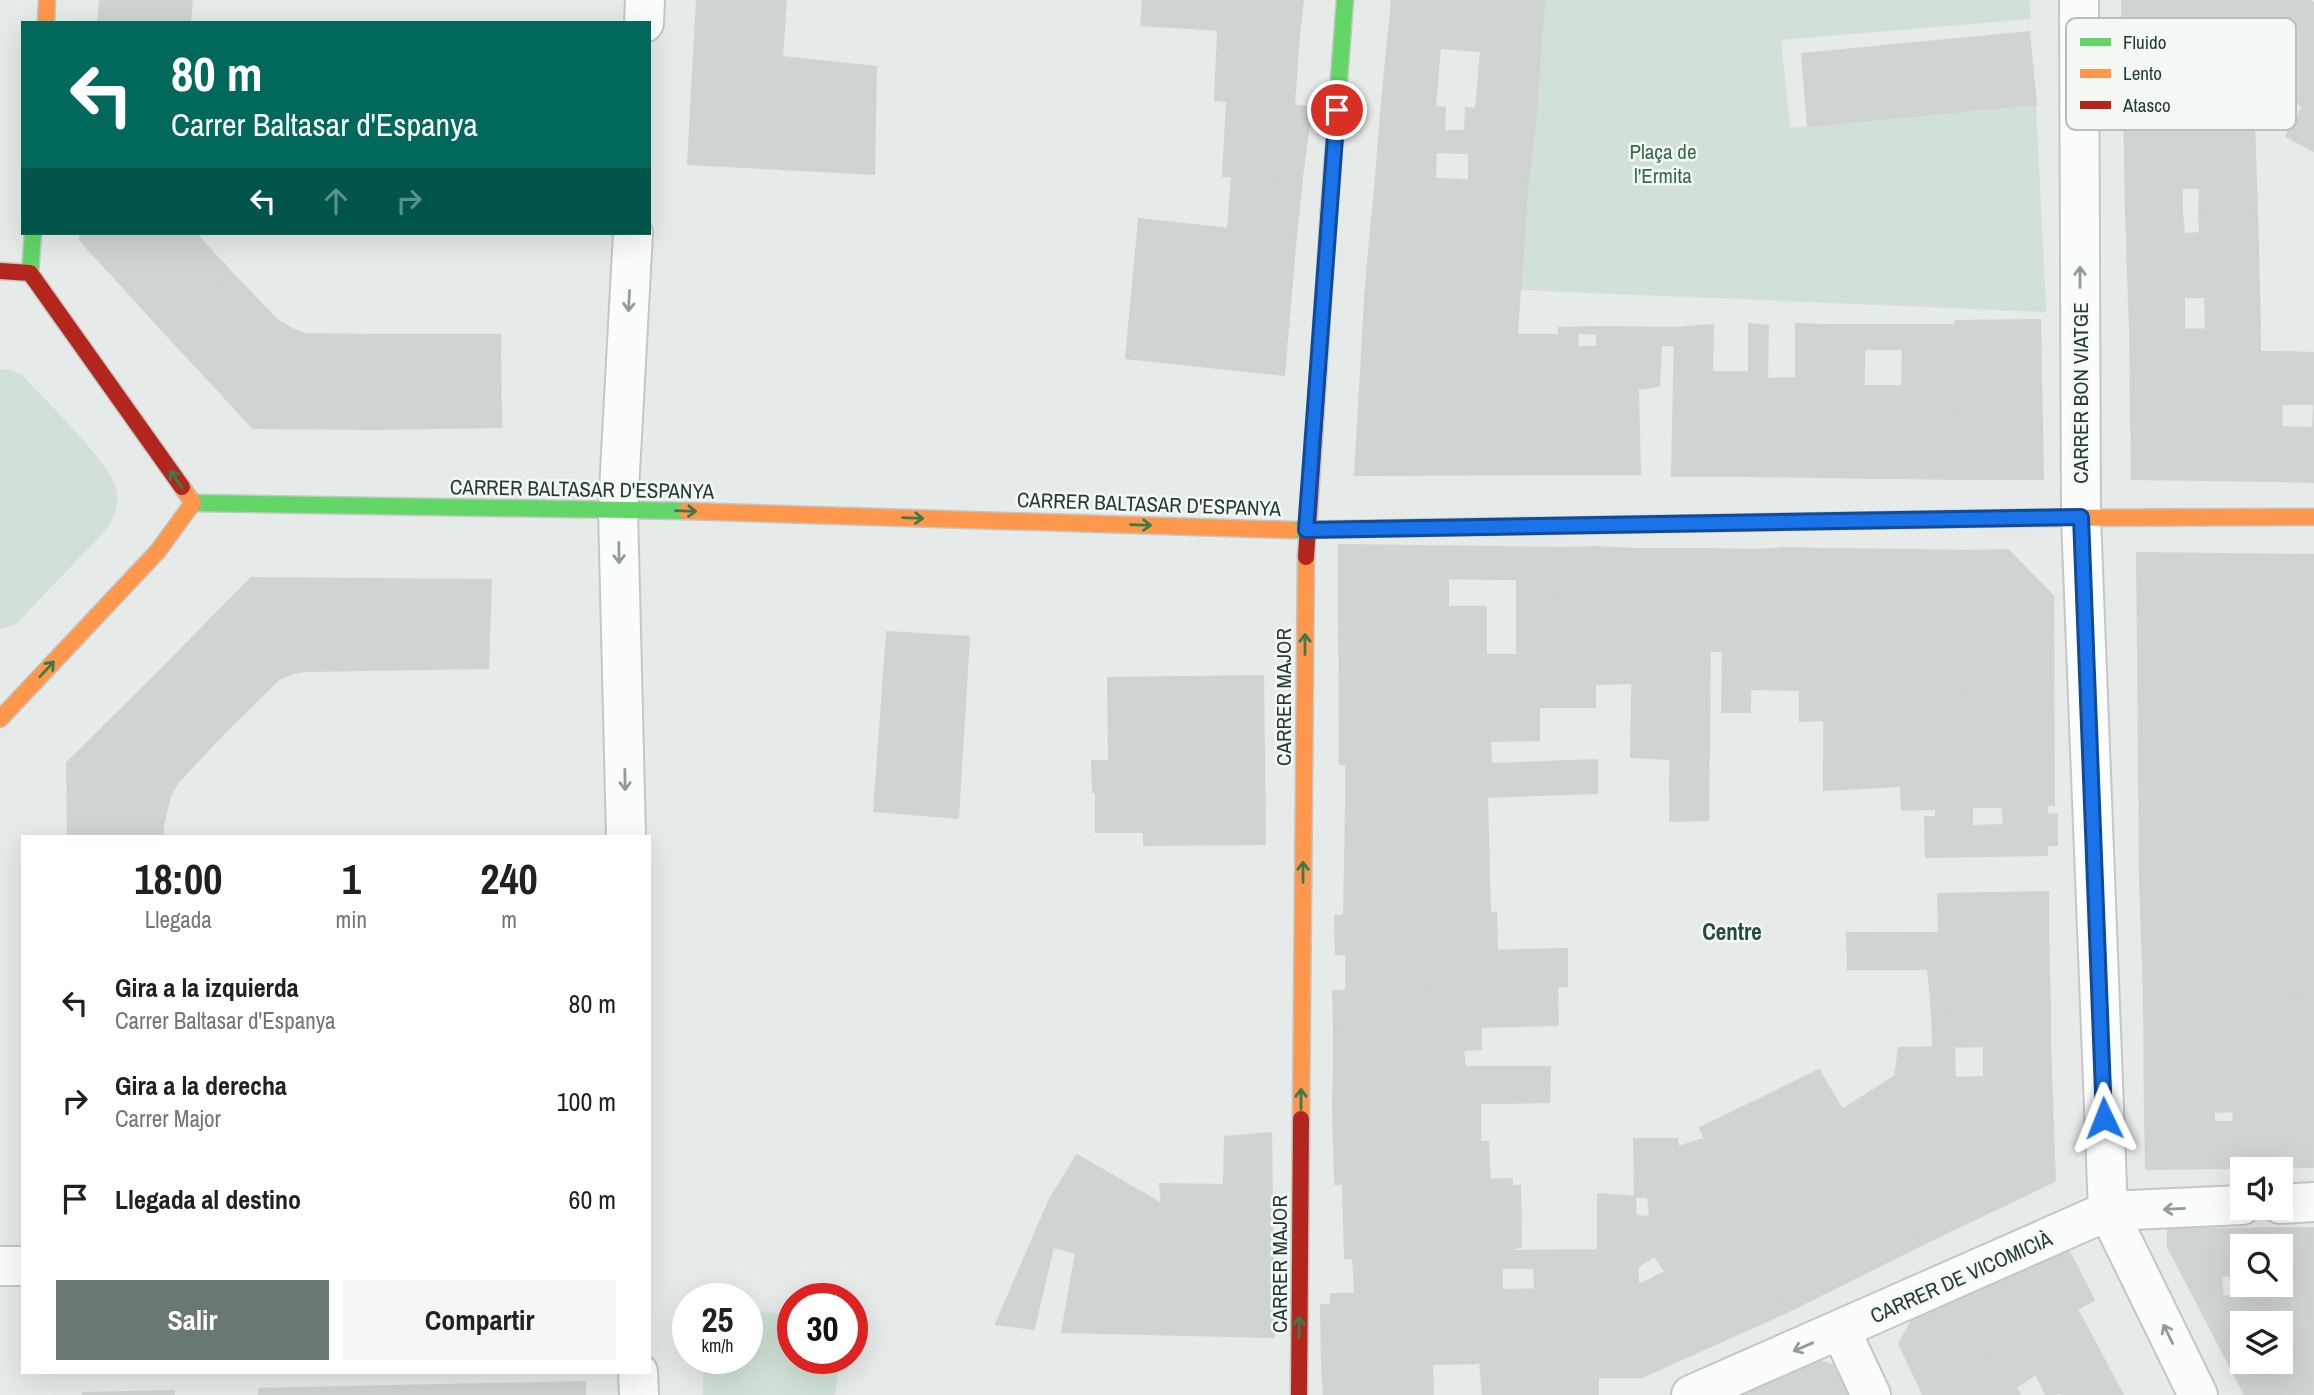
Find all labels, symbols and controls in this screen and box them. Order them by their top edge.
legend [2066,18,2296,130]
text: Fluido [2123,29,2166,55]
text: 80 m [171,40,263,106]
icon: left [56,49,147,140]
text: Lento [2123,60,2162,86]
pin [1307,80,1367,140]
icon: arrive [1318,91,1356,129]
text: Atasco [2122,92,2171,118]
text: Carrer Baltasar d'Espanya [171,103,478,146]
park label: Plaça de l'Ermita [1629,137,1697,190]
icon: left [244,182,282,220]
icon: ahead [317,182,355,220]
icon: right [390,182,428,220]
one-way arrow [2073,266,2087,289]
one-way arrow [623,289,636,312]
street label: CARRER BON VIATGE [2066,302,2095,484]
one-way arrow [169,470,183,489]
street label: CARRER BALTASAR D'ESPANYA [450,472,715,506]
street label: CARRER BALTASAR D'ESPANYA [1016,485,1282,523]
one-way arrow [674,505,697,518]
one-way arrow [902,512,925,525]
one-way arrow [1129,518,1152,532]
one-way arrow [612,541,626,564]
street label: CARRER MAJOR [1269,628,1298,766]
one-way arrow [1298,633,1312,656]
one-way arrow [38,661,55,678]
one-way arrow [618,768,631,791]
text: 18:00 [134,851,222,907]
text: 1 [342,851,361,907]
text: 240 [480,851,538,907]
one-way arrow [1296,861,1310,884]
text: Llegada [145,904,212,935]
text: min [336,904,367,935]
text: m [501,904,517,935]
district label: Centre [1702,916,1762,947]
text: Gira a la izquierda [115,970,299,1005]
icon: left [56,984,94,1022]
text: 80 m [569,986,616,1021]
text: Carrer Baltasar d'Espanya [115,1005,336,1036]
text: Gira a la derecha [115,1068,287,1103]
position arrow [2067,1081,2141,1155]
icon: right [56,1082,94,1120]
text: 100 m [557,1084,616,1119]
one-way arrow [1294,1088,1308,1111]
text: Carrer Major [115,1103,221,1134]
map controls [2230,1157,2293,1374]
button: sound [2230,1157,2293,1220]
icon: arrive [56,1180,94,1218]
text: Llegada al destino [115,1182,301,1217]
text: 60 m [569,1182,616,1217]
street label: CARRER MAJOR [1265,1195,1294,1333]
one-way arrow [2162,1202,2185,1215]
street label: CARRER DE VICOMICIÀ [1866,1224,2057,1330]
button: search [2230,1234,2293,1297]
button: Salir [56,1280,329,1360]
button: Compartir [343,1280,616,1360]
speed limit sign: 30 [777,1283,868,1374]
text: 25 [702,1296,733,1343]
button: layers [2230,1311,2293,1374]
one-way arrow [1292,1316,1306,1339]
one-way arrow [2160,1324,2174,1345]
text: km/h [702,1333,734,1358]
one-way arrow [1793,1341,1815,1354]

